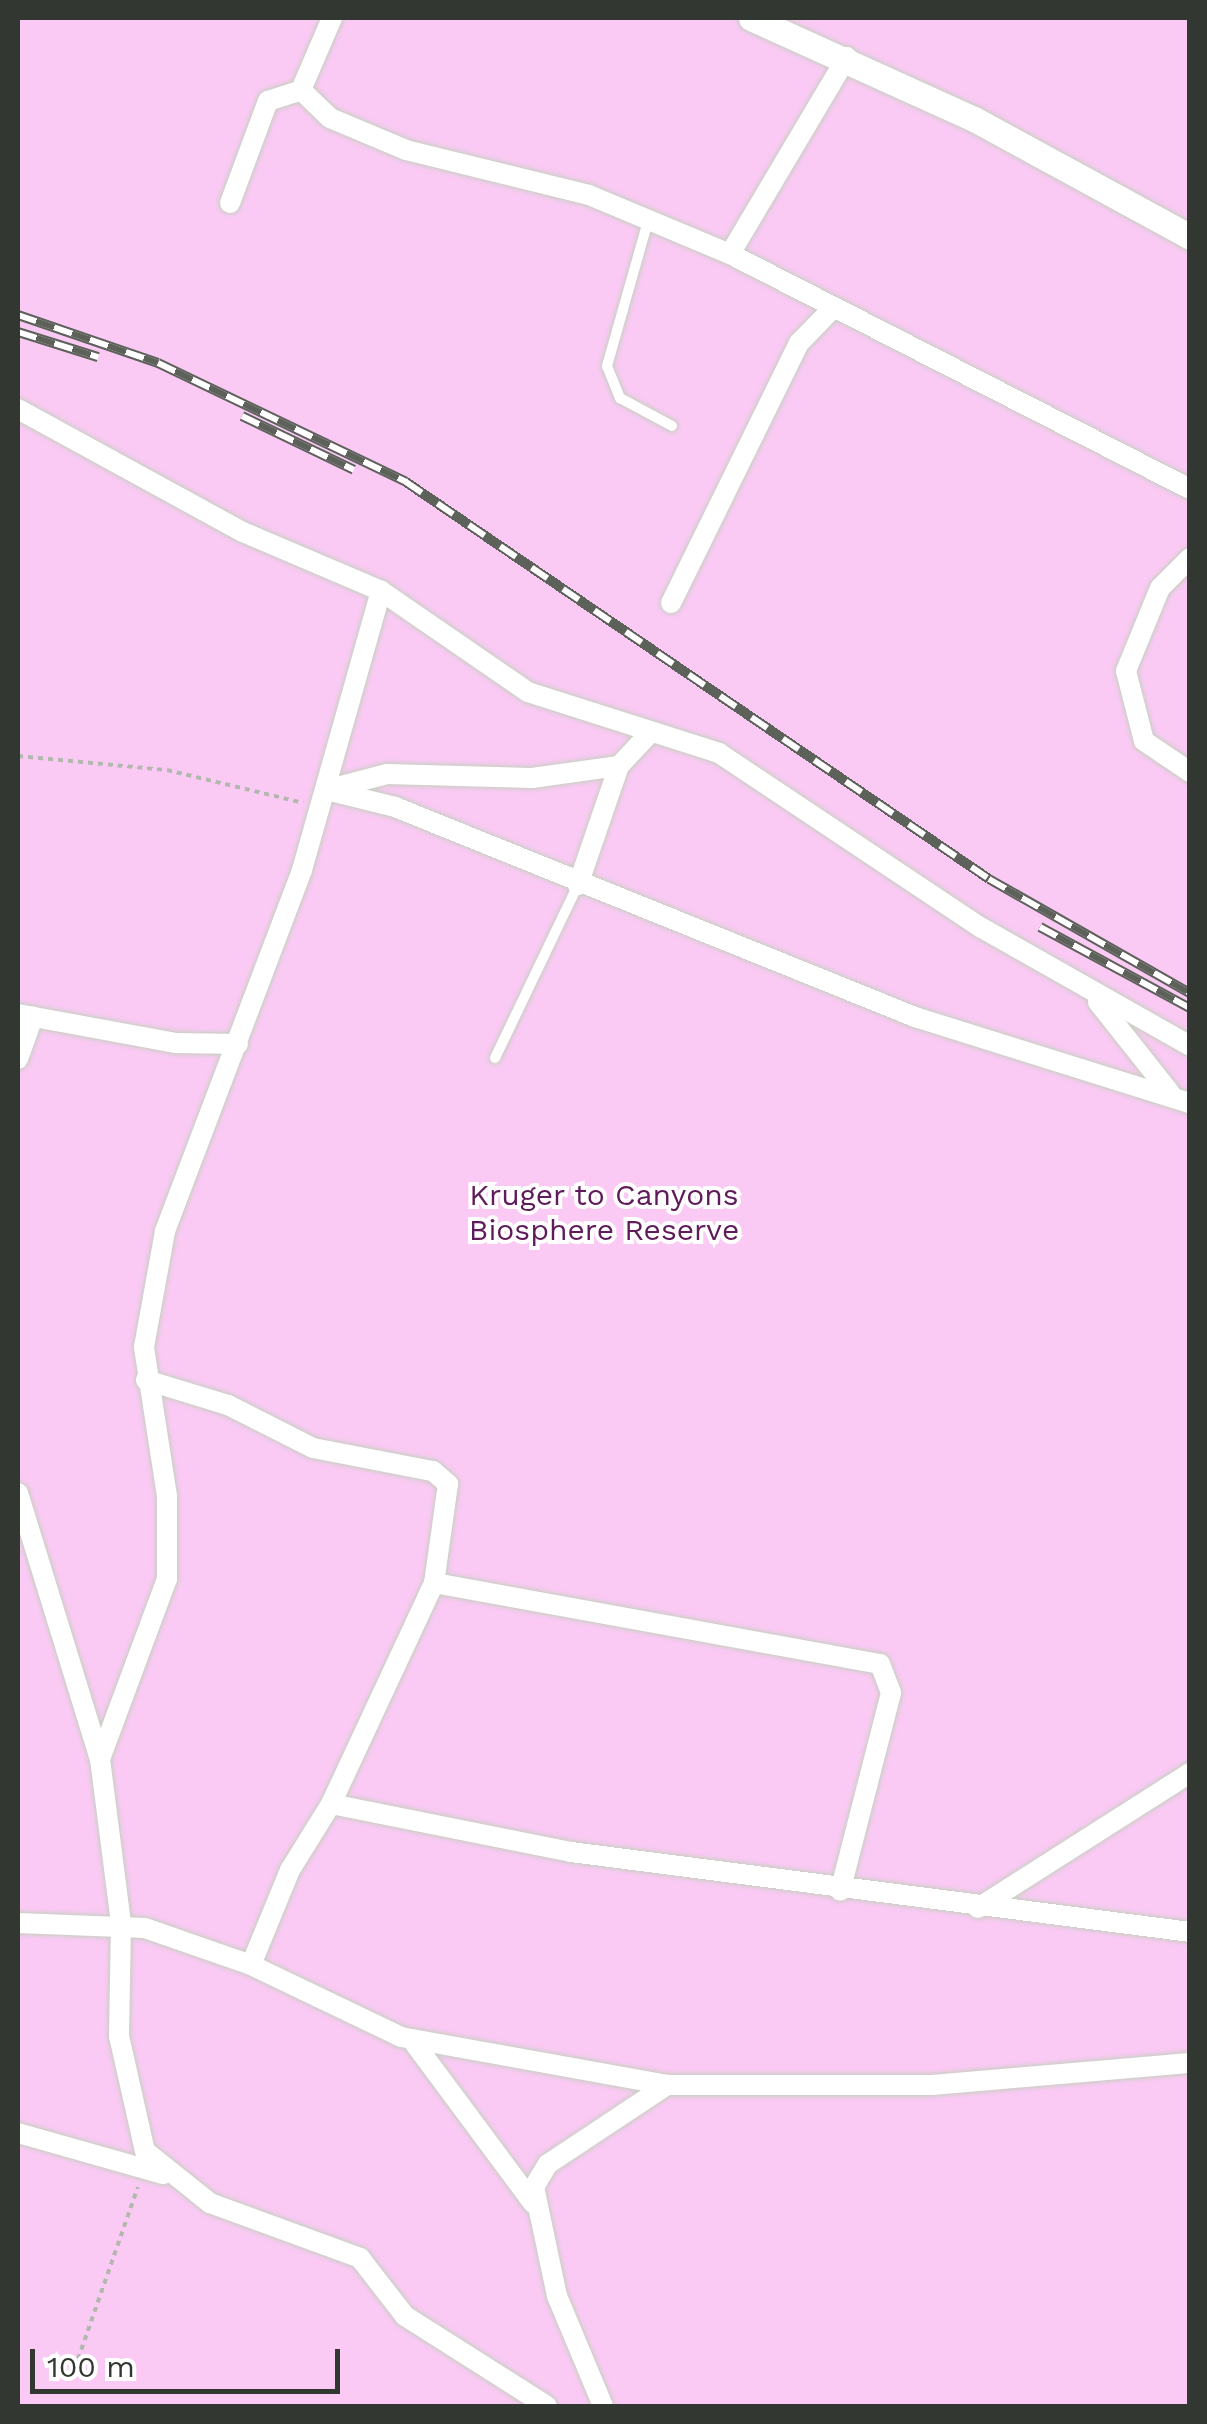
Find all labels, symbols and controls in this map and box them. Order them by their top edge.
park label: Kruger to Canyons Biosphere Reserve [469,1177,739,1248]
scale bar [35,2329,345,2391]
text: 100 m [47,2349,135,2384]

